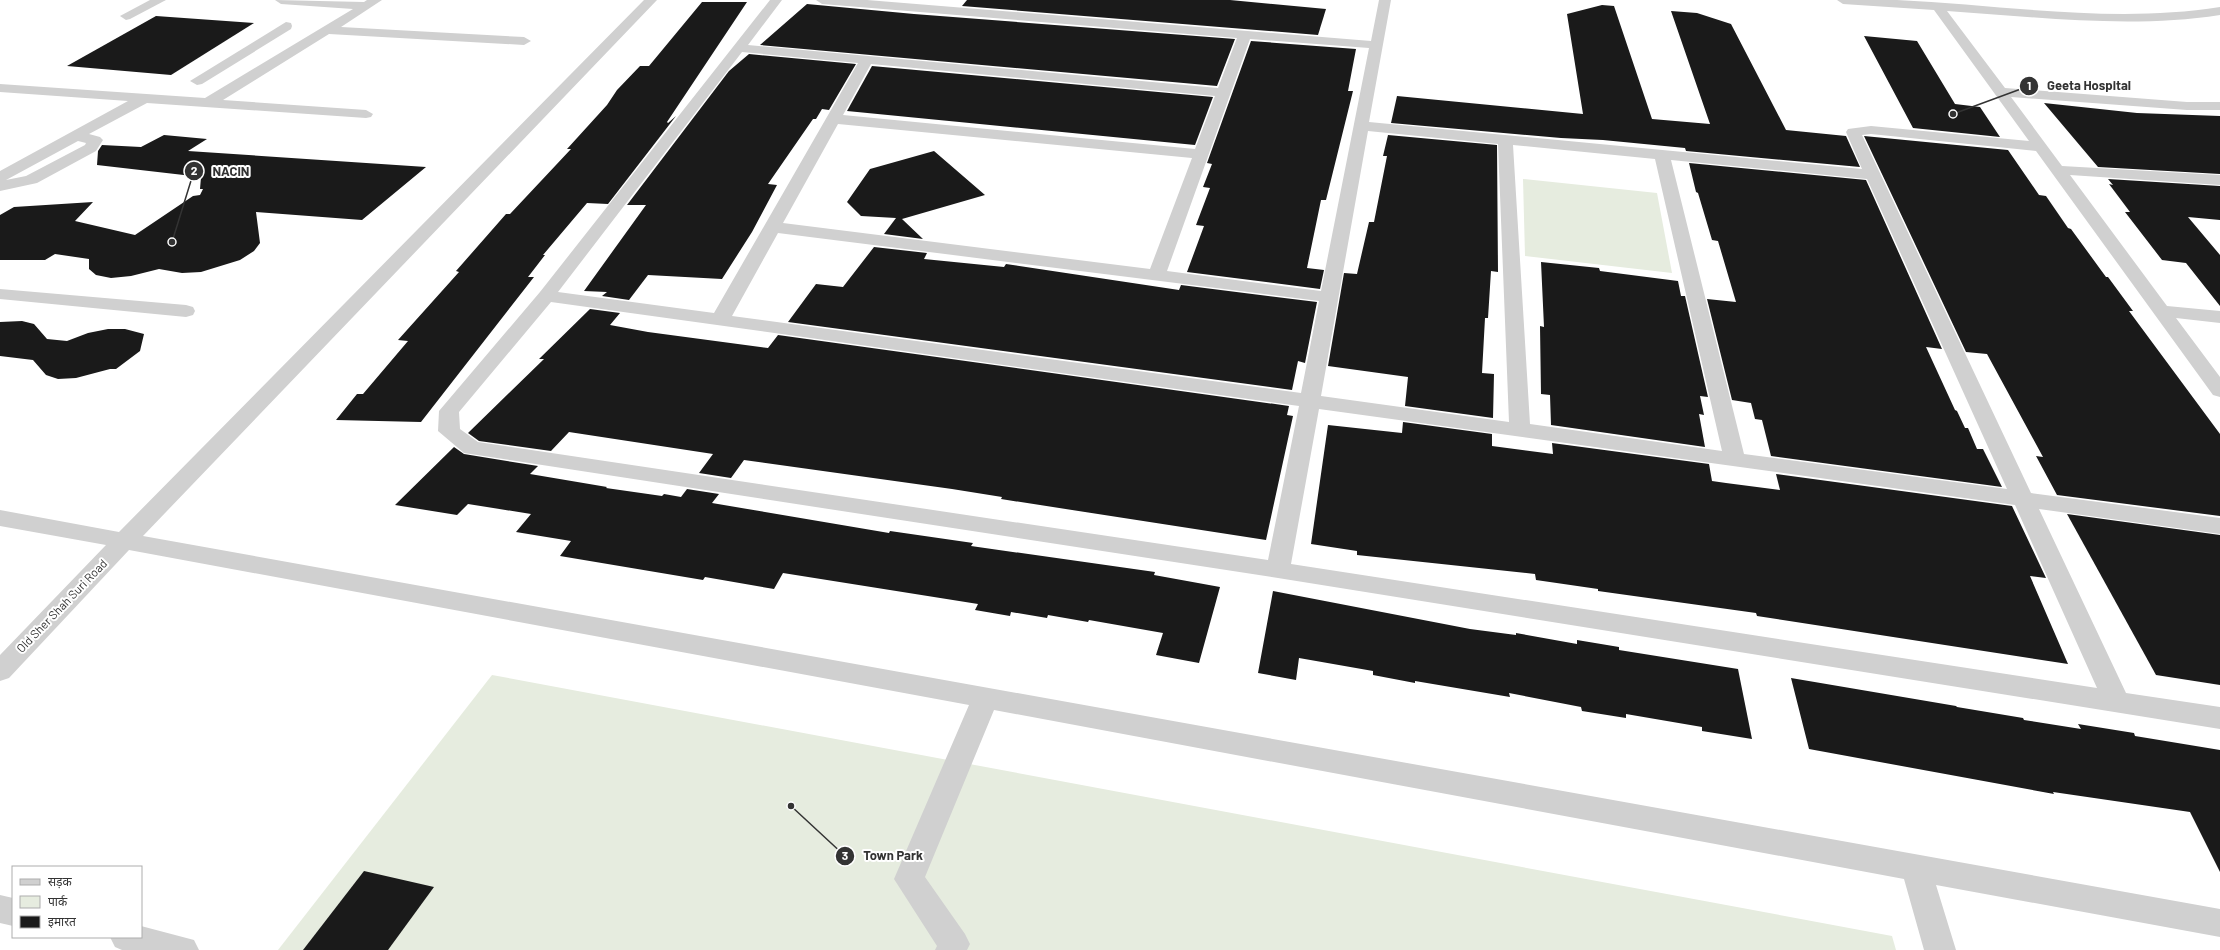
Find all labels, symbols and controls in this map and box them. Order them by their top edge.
callout: Geeta Hospital [2019,73,2139,98]
text: Geeta Hospital [2047,77,2131,93]
text: 1 [2027,78,2031,92]
callout: NACIN [184,159,257,184]
text: 2 [191,163,198,177]
text: NACIN [212,163,250,179]
street label: Old Sher Shah Suri Road [13,556,109,655]
callout: Town Park [835,843,931,868]
text: Town Park [863,847,923,863]
text: 3 [842,848,848,862]
legend [12,866,142,938]
text: सड़क [48,874,73,889]
text: पार्क [48,894,68,908]
text: इमारत [48,914,77,929]

